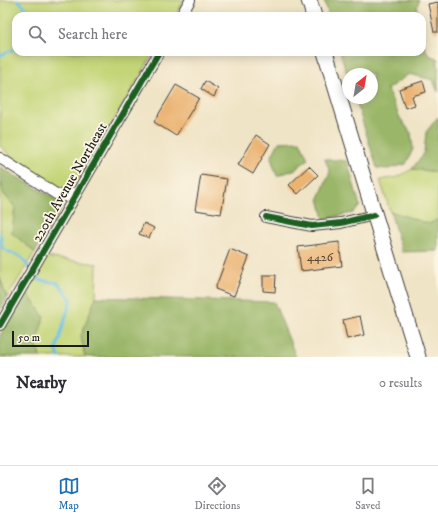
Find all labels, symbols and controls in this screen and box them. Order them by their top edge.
search box [12,12,426,56]
icon: search [26,23,48,45]
text: Search here [58,25,127,44]
north arrow [342,68,378,104]
street label: 220th Avenue Northeast [28,119,112,246]
house number: 4426 [307,250,334,265]
scale bar [12,329,89,348]
text: 50 m [18,331,40,345]
text: Nearby [16,372,66,394]
text: 0 results [379,375,422,391]
tab: Map [58,475,80,513]
tab: Directions [195,475,240,513]
tab: Saved [355,475,380,513]

